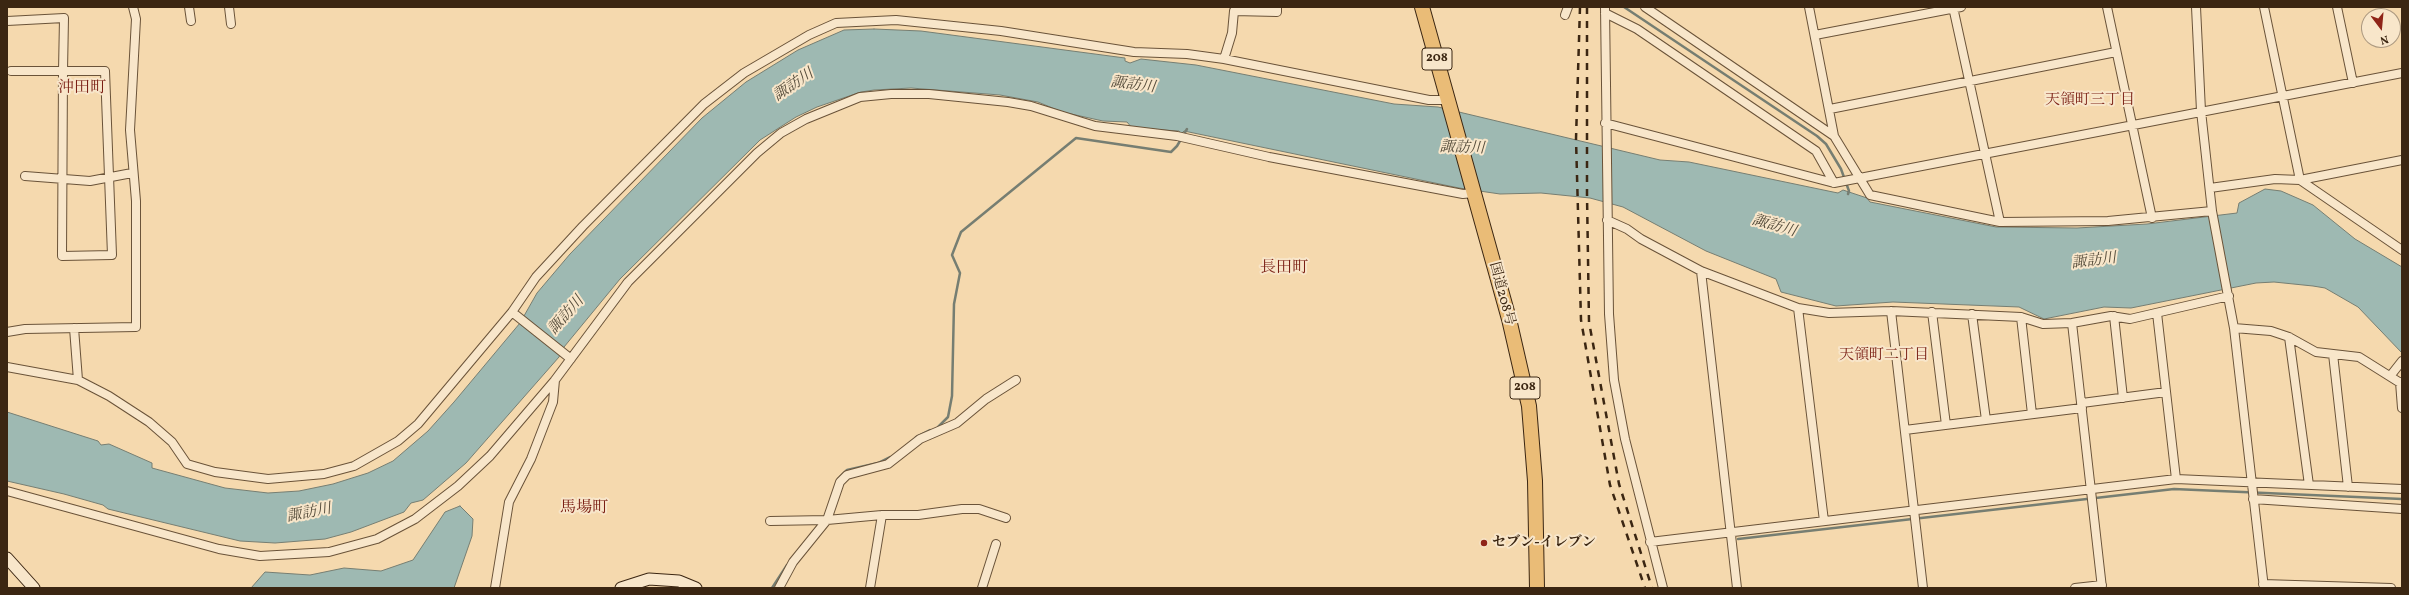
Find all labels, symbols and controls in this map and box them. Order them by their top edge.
north arrow [2361,8,2401,48]
text: N [2378,31,2390,47]
road number: 208 [1422,48,1452,70]
water label: 諏訪川 [770,66,818,106]
water label: 諏訪川 [1110,74,1156,98]
district label: 沖田町 [58,79,106,99]
district label: 天領町三丁目 [2045,92,2135,110]
water label: 諏訪川 [1439,139,1485,159]
water label: 諏訪川 [1750,212,1798,242]
water label: 諏訪川 [2071,250,2117,274]
district label: 長田町 [1260,259,1308,279]
street label: 国道208号 [1484,260,1518,328]
water label: 諏訪川 [545,293,589,339]
district label: 天領町二丁目 [1839,347,1929,365]
road number: 208 [1510,377,1540,399]
district label: 馬場町 [560,499,608,519]
water label: 諏訪川 [285,501,333,527]
place label: セブン-イレブン [1492,535,1596,551]
marker: セブン-イレブン [1479,538,1489,548]

